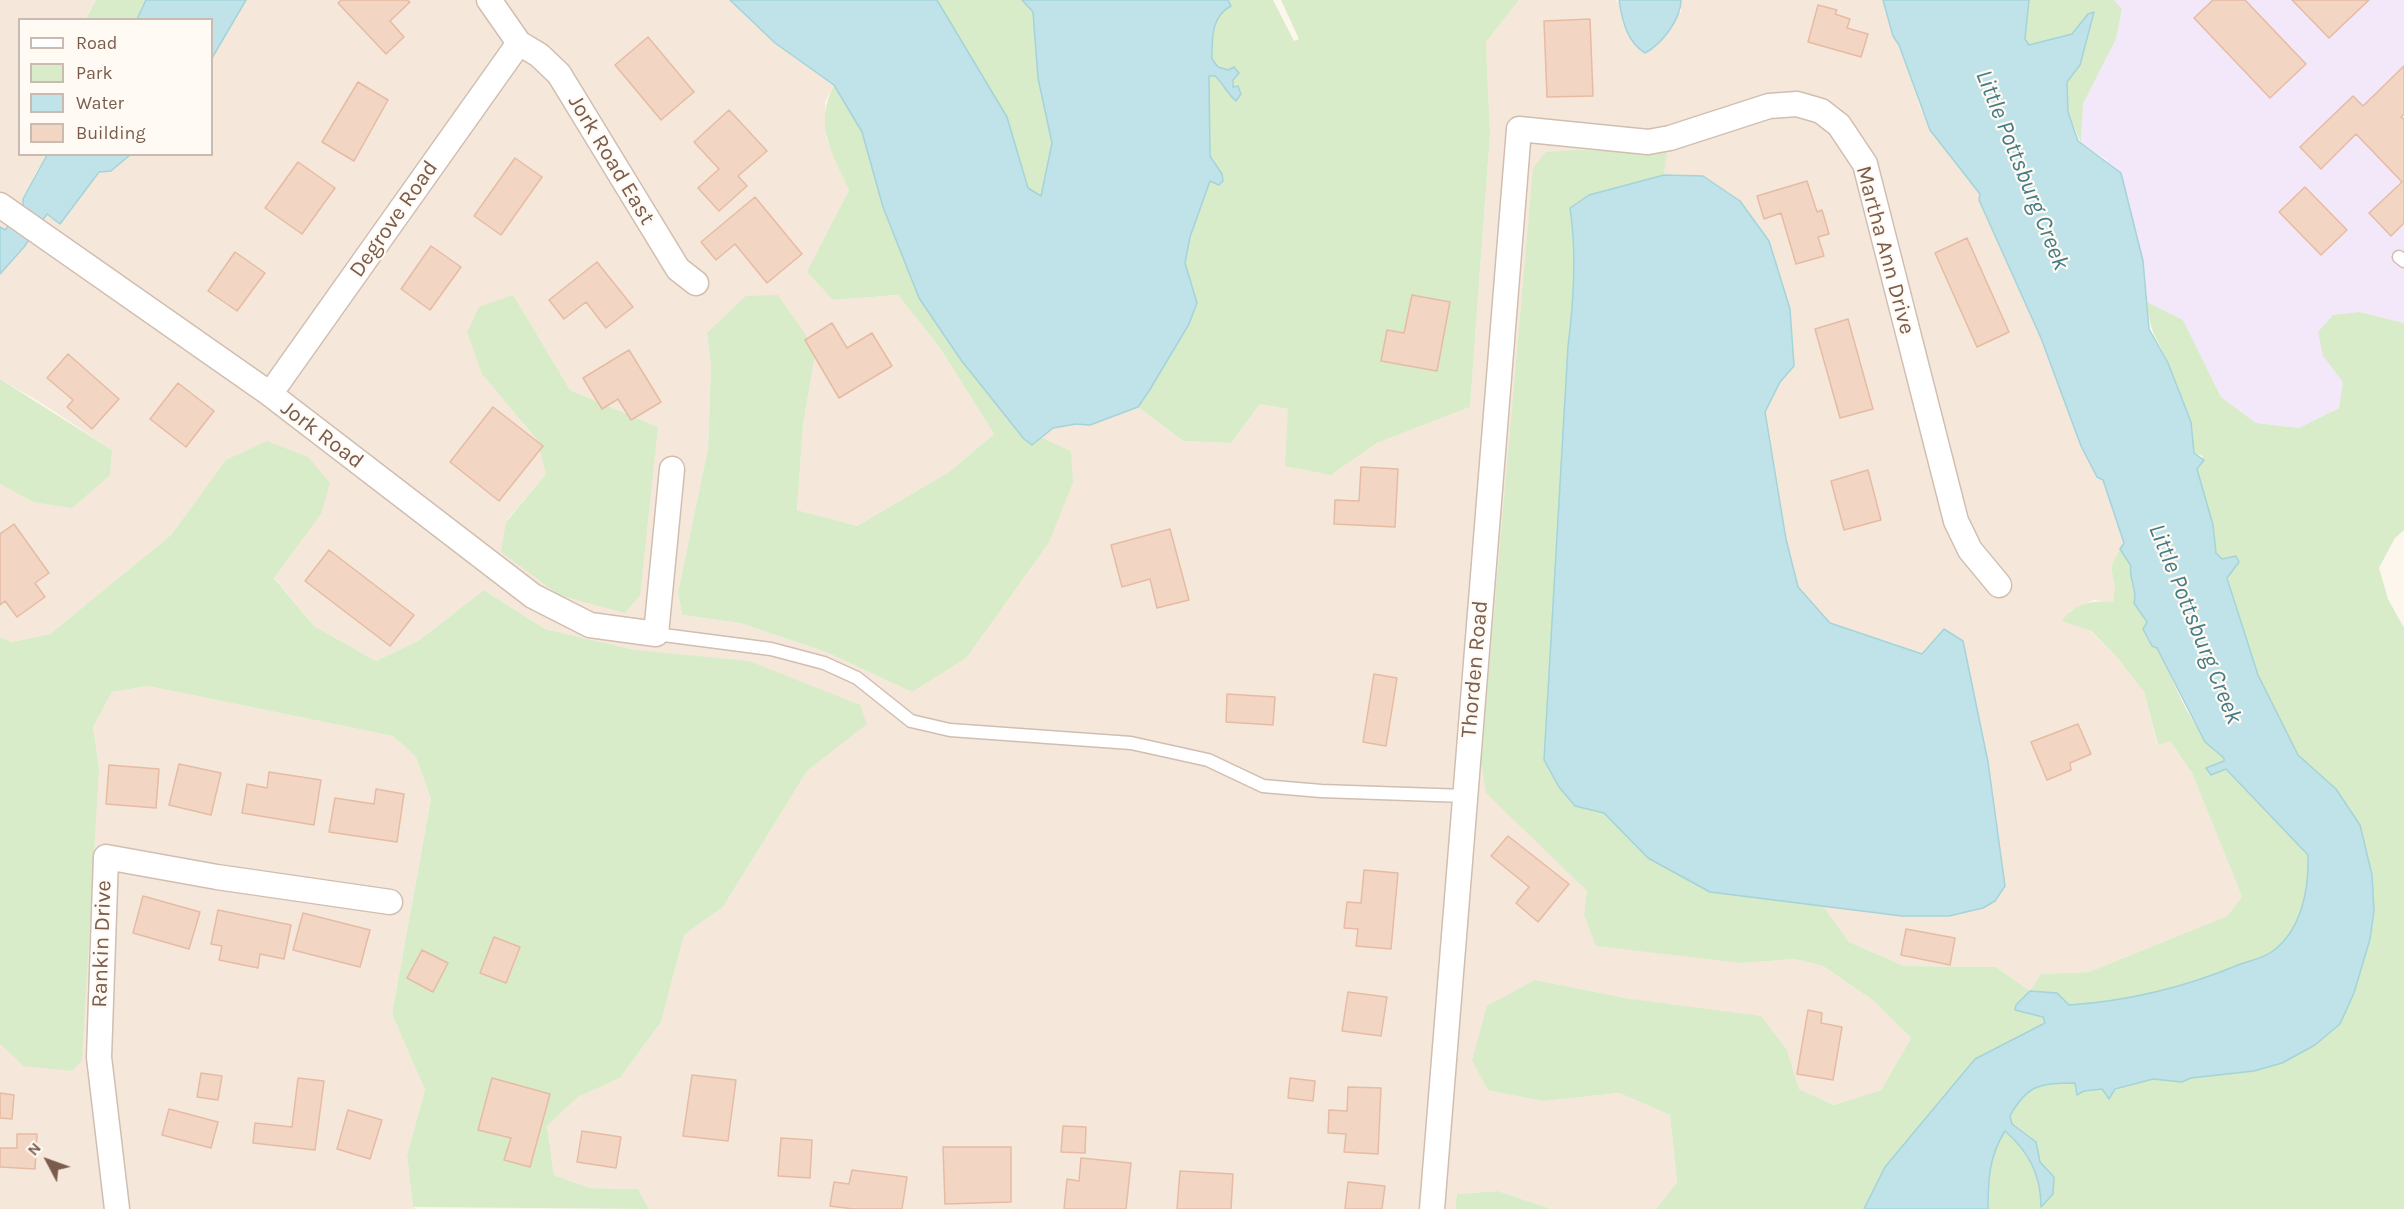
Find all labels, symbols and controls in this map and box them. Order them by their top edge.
legend [18,18,213,156]
text: Road [76,32,117,54]
text: Park [76,62,113,84]
water label: Little Pottsburg Creek [1969,66,2075,274]
street label: Jork Road East [562,90,660,230]
text: Water [76,92,124,114]
text: Building [76,122,146,144]
street label: Degrove Road [344,156,444,282]
street label: Martha Ann Drive [1850,163,1920,337]
street label: Jork Road [275,395,369,475]
water label: Little Pottsburg Creek [2142,520,2248,728]
street label: Thorden Road [1456,599,1494,739]
street label: Rankin Drive [87,880,117,1008]
north arrow [18,1131,78,1191]
text: N [23,1138,45,1159]

